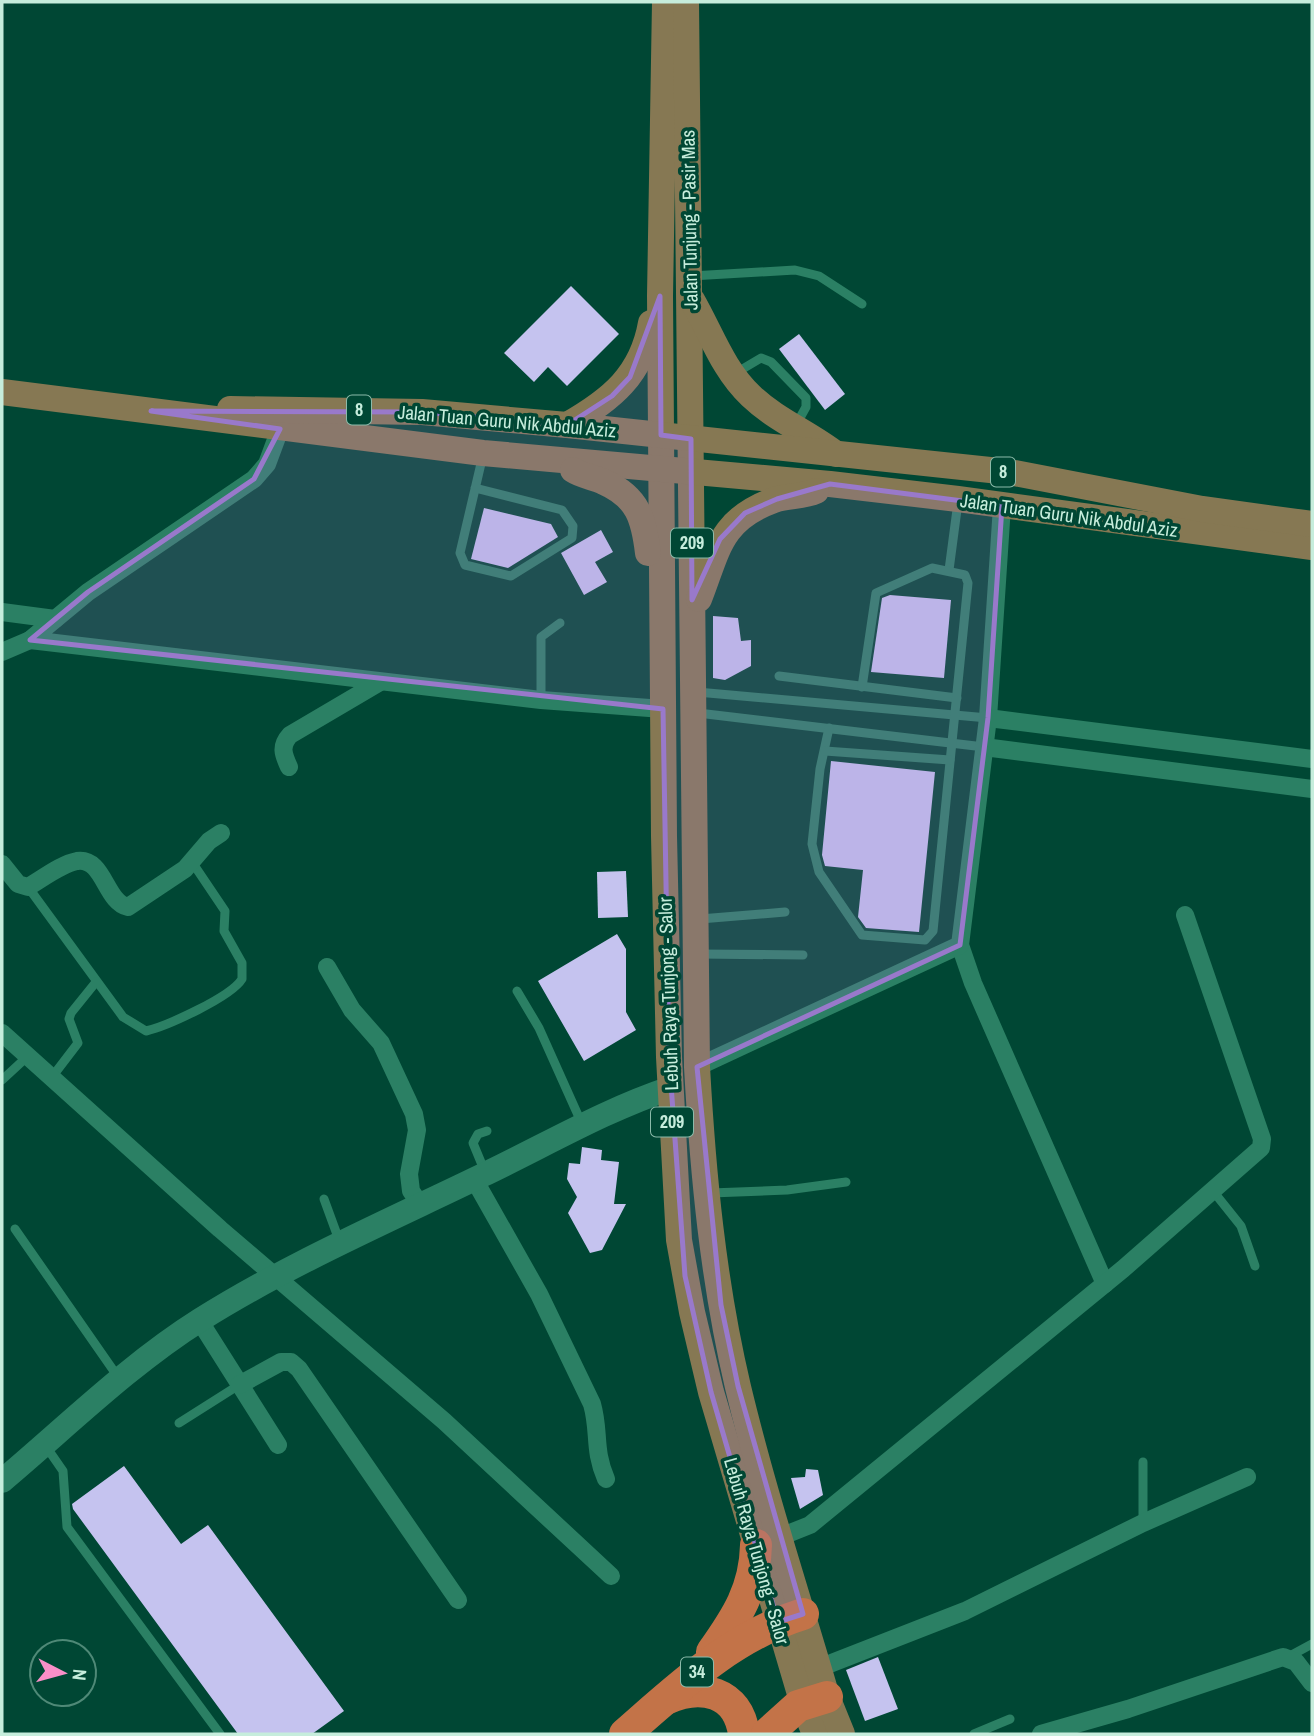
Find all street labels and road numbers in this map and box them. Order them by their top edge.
street label: Jalan Tunjung - Pasir Mas [674,129,704,310]
road number: 8 [347,396,371,424]
street label: Jalan Tuan Guru Nik Abdul Aziz [397,398,618,444]
road number: 8 [991,458,1015,486]
street label: Jalan Tuan Guru Nik Abdul Aziz [959,487,1180,543]
road number: 209 [671,528,713,558]
street label: Lebuh Raya Tunjong - Salor [652,896,684,1091]
road number: 209 [651,1107,693,1136]
street label: Lebuh Raya Tunjong - Salor [718,1455,796,1648]
road number: 34 [681,1658,713,1686]

